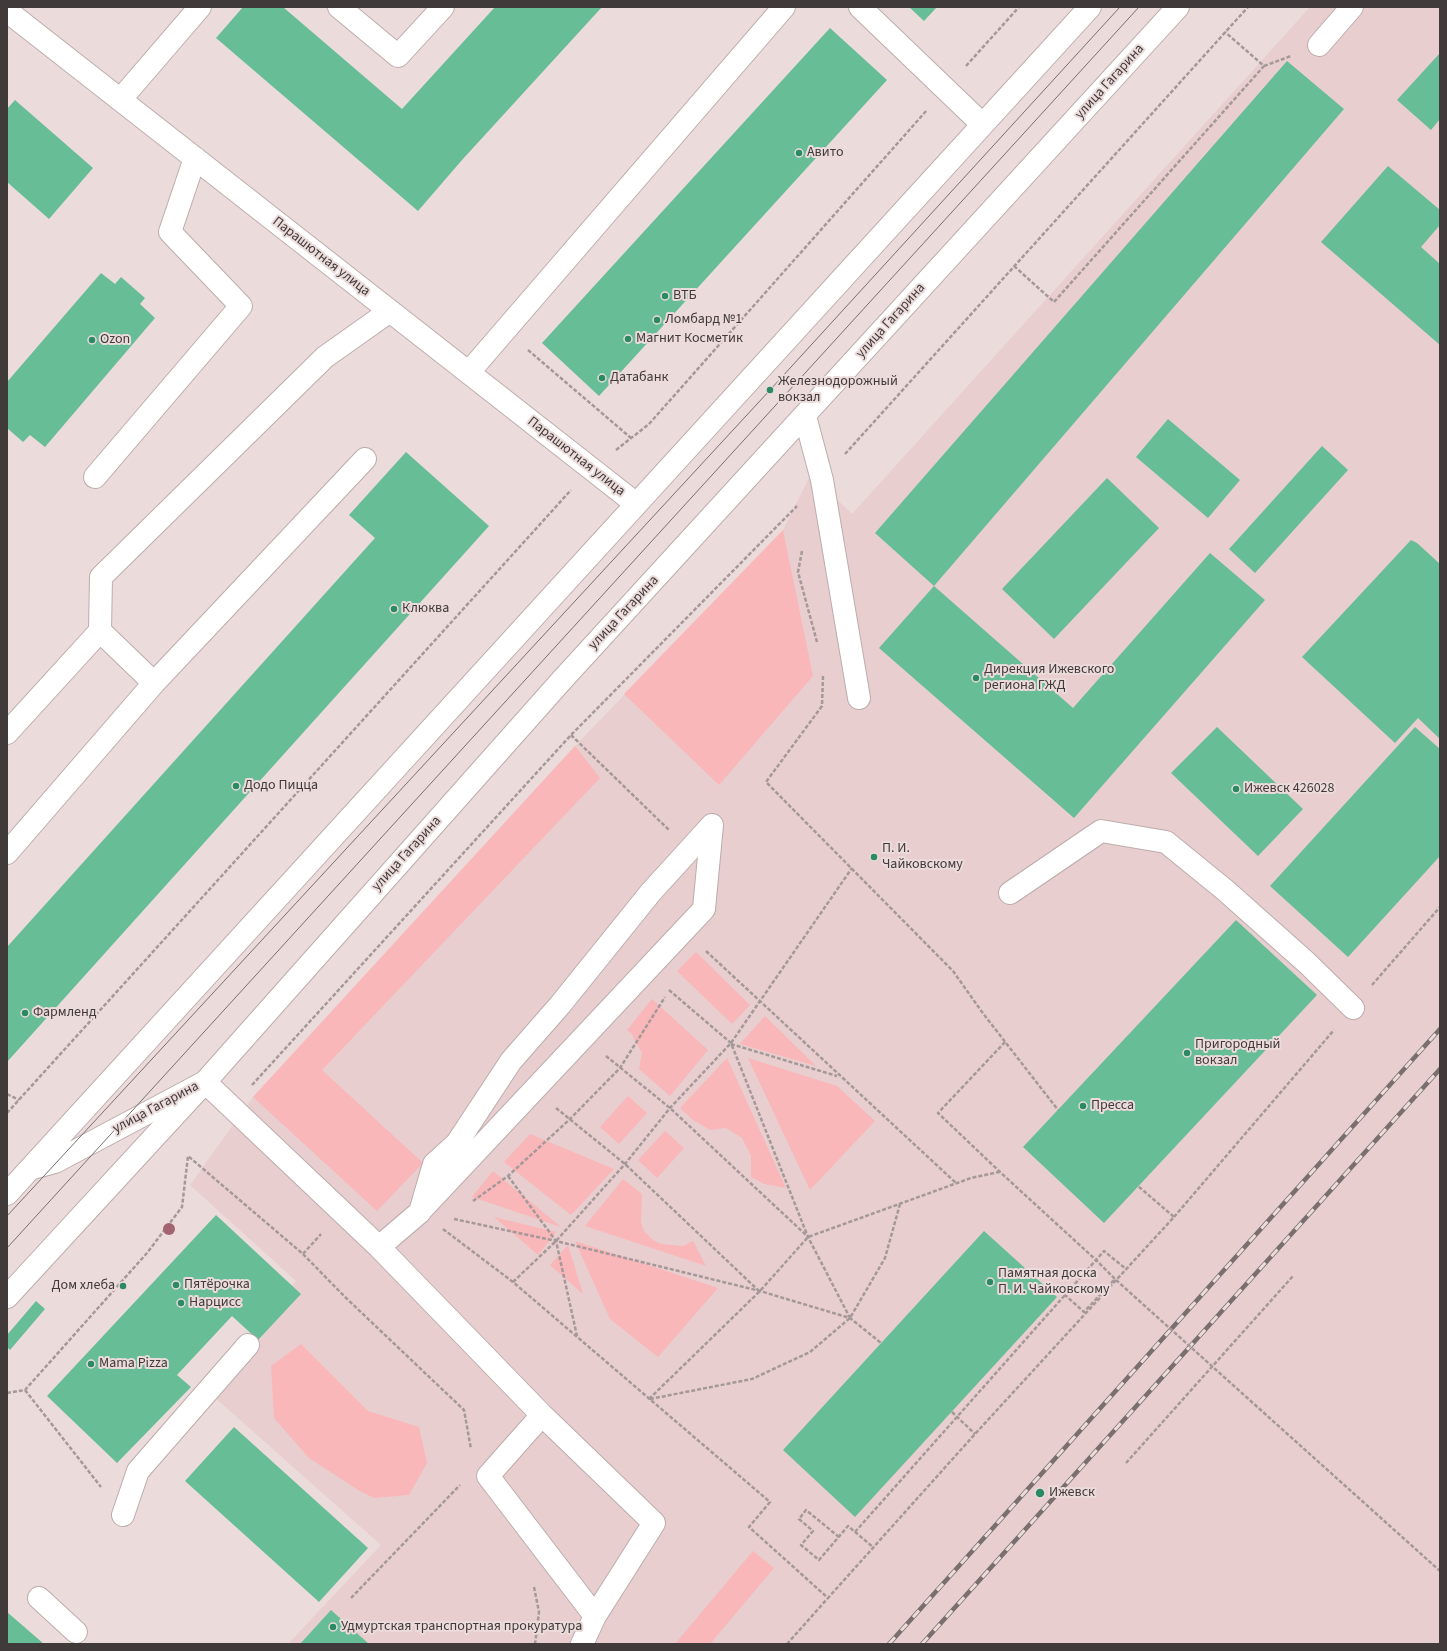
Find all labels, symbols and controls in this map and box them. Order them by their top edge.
street label: улица Гагарина [1072,41,1148,123]
place label: Авито [807,145,843,161]
marker: Авито [794,148,804,158]
street label: Парашютная улица [269,214,373,300]
street label: улица Гагарина [853,280,929,362]
place label: ВТБ [673,288,697,304]
marker: ВТБ [660,291,670,301]
place label: Ломбард №1 [665,312,742,328]
marker: Ломбард №1 [652,315,662,325]
place label: Магнит Косметик [636,331,743,347]
place label: Ozon [100,332,130,348]
marker: Магнит Косметик [623,334,633,344]
marker: Ozon [87,335,97,345]
place label: Датабанк [610,370,668,386]
marker: Датабанк [597,373,607,383]
place label: Железнодорожный вокзал [778,374,898,406]
marker: Железнодорожный вокзал [765,385,775,395]
street label: Парашютная улица [524,414,628,500]
street label: улица Гагарина [585,572,663,654]
place label: Клюква [402,601,449,617]
marker: Клюква [389,604,399,614]
place label: Дирекция Ижевского региона ГЖД [984,662,1114,694]
marker: Дирекция Ижевского региона ГЖД [971,673,981,683]
place label: Додо Пицца [244,778,318,794]
marker: Додо Пицца [231,781,241,791]
place label: Ижевск 426028 [1244,781,1335,797]
marker: Ижевск 426028 [1231,784,1241,794]
street label: улица Гагарина [369,813,445,895]
place label: П. И. Чайковскому [882,841,963,874]
marker: П. И. Чайковскому [869,852,879,862]
place label: Фармленд [33,1005,96,1021]
marker: Фармленд [20,1008,30,1018]
place label: Пригородный вокзал [1195,1037,1280,1070]
marker: Пригородный вокзал [1182,1048,1192,1058]
street label: улица Гагарина [110,1078,202,1138]
place label: Пресса [1091,1098,1134,1114]
marker: Пресса [1078,1101,1088,1111]
place label: Памятная доска П. И. Чайковскому [998,1266,1110,1298]
place label: Пятёрочка [184,1277,250,1293]
marker: Памятная доска П. И. Чайковскому [985,1277,995,1287]
place label: Дом хлеба [52,1278,115,1294]
marker: Пятёрочка [171,1280,181,1290]
marker: Дом хлеба [118,1281,128,1291]
place label: Нарцисс [189,1295,241,1311]
marker: Нарцисс [176,1298,186,1308]
place label: Mama Pizza [99,1356,168,1372]
marker: Mama Pizza [86,1359,96,1369]
place label: Ижевск [1049,1485,1095,1501]
marker: Ижевск [1034,1487,1046,1499]
place label: Удмуртская транспортная прокуратура [341,1619,582,1635]
marker: Удмуртская транспортная прокуратура [328,1622,338,1632]

